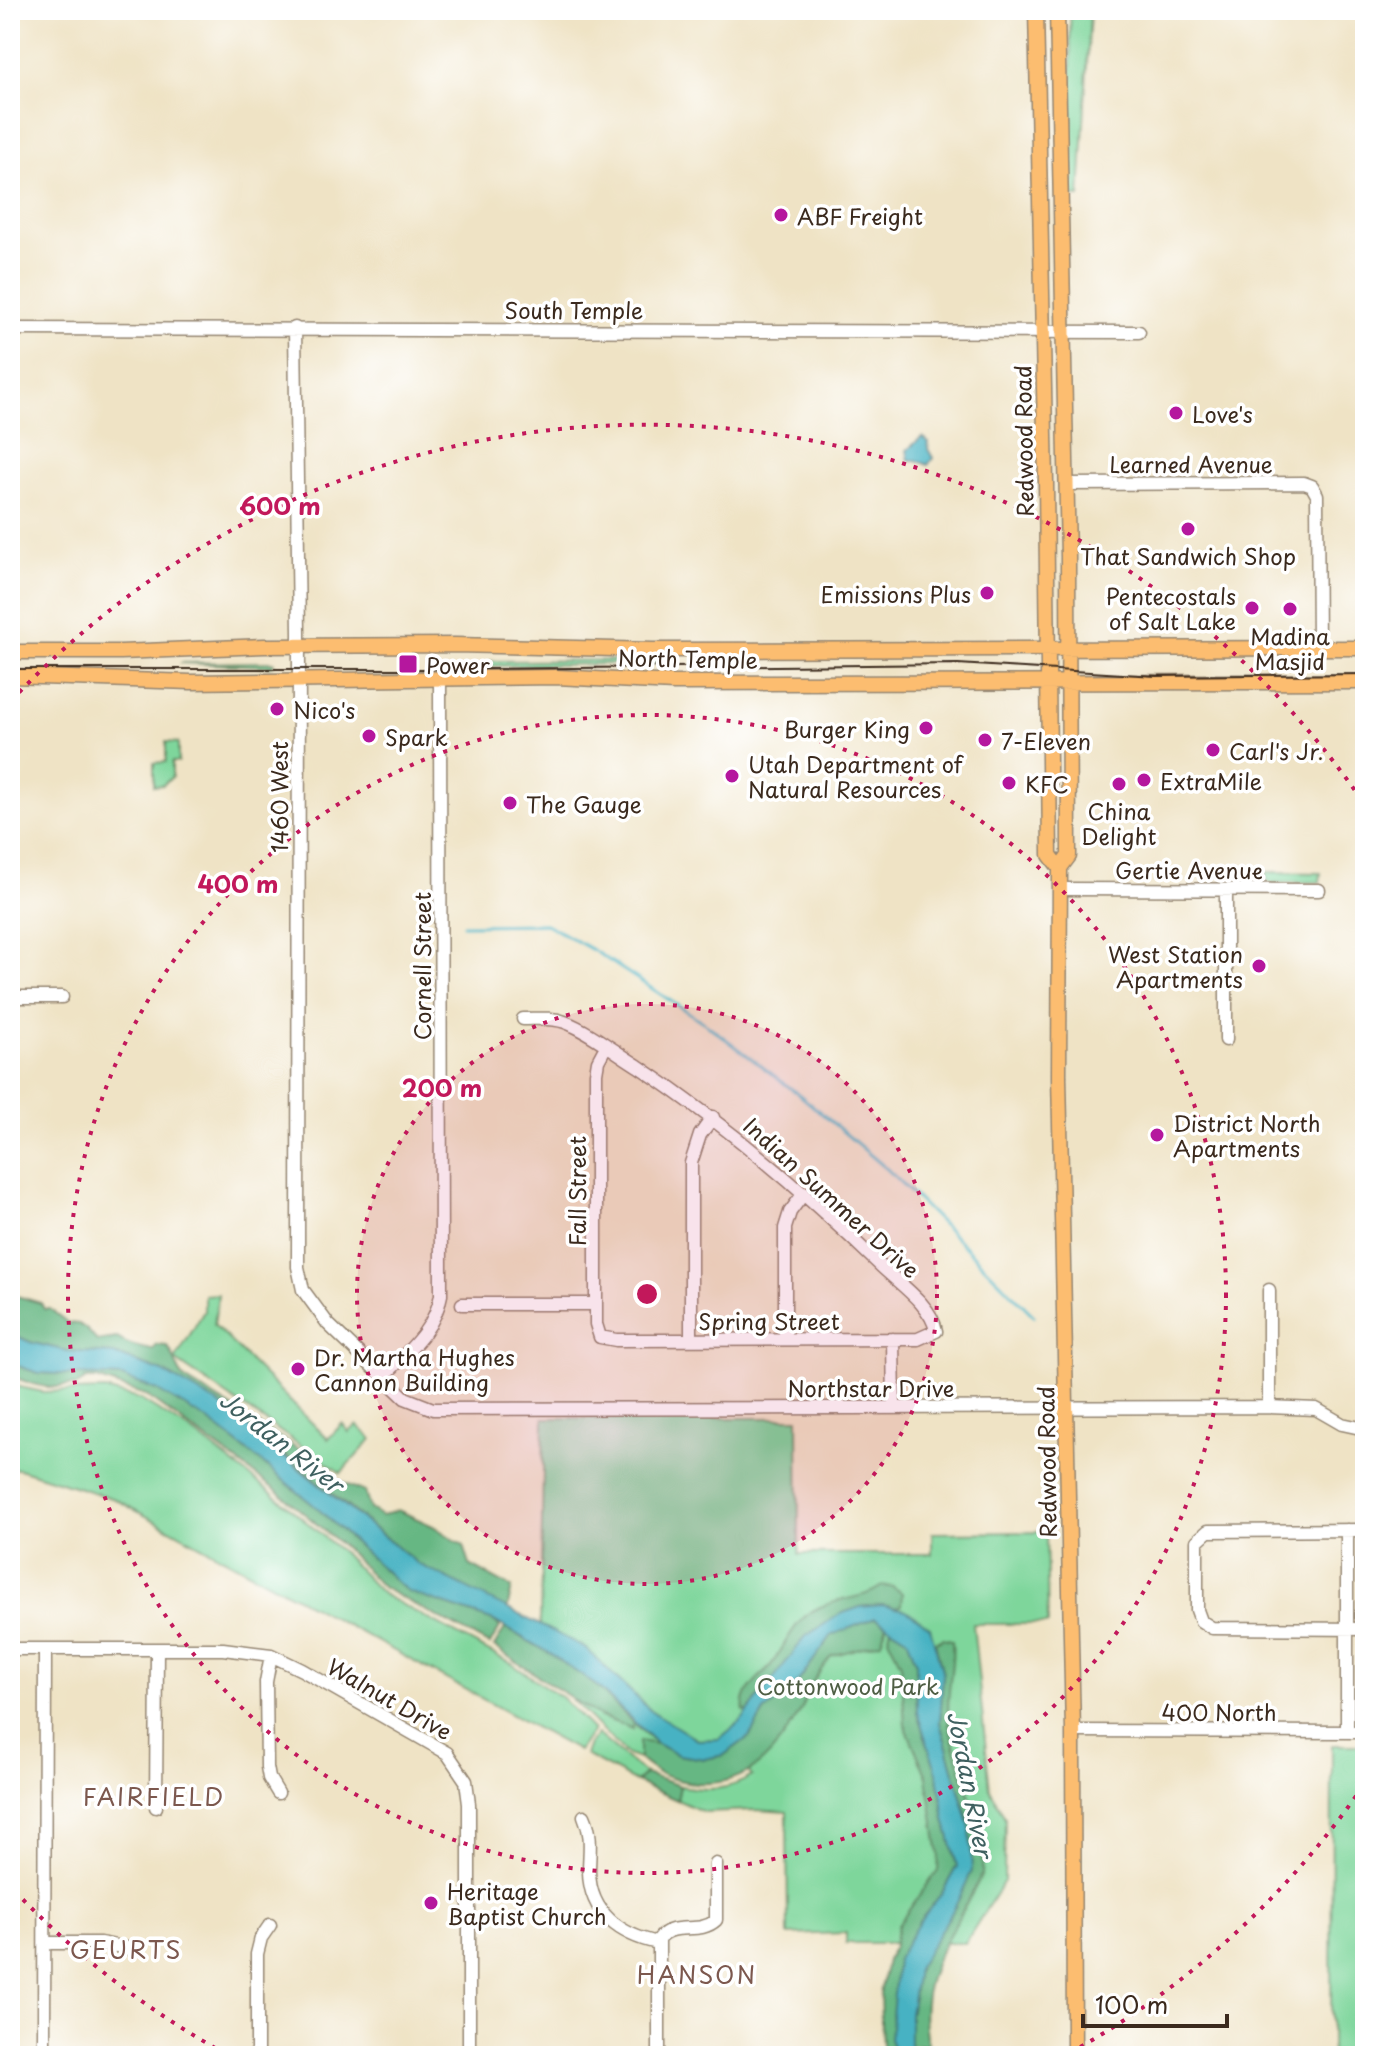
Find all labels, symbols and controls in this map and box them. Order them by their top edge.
place label: ABF Freight [797,199,923,232]
marker: ABF Freight [772,206,790,224]
street label: South Temple [505,293,643,326]
street label: Redwood Road [1005,365,1041,517]
place label: Love's [1192,397,1253,430]
marker: Love's [1167,404,1185,422]
street label: Learned Avenue [1109,447,1273,480]
text: 600 m [239,487,321,523]
marker: That Sandwich Shop [1179,520,1197,538]
place label: That Sandwich Shop [1080,539,1296,572]
place label: Emissions Plus [820,577,971,610]
place label: Pentecostals of Salt Lake [1105,579,1236,637]
marker: Emissions Plus [978,584,996,602]
marker: Pentecostals of Salt Lake [1243,599,1261,617]
marker: Madina Masjid [1281,600,1299,618]
place label: Madina Masjid [1250,619,1330,677]
street label: North Temple [618,640,758,676]
place label: Power [426,648,491,681]
marker: Power [397,653,419,675]
place label: Nico's [293,693,355,726]
marker: Nico's [268,700,286,718]
place label: Burger King [784,712,910,745]
marker: Burger King [917,719,935,737]
place label: Spark [385,720,448,753]
place label: 7-Eleven [1001,724,1091,757]
marker: Spark [360,727,378,745]
marker: 7-Eleven [976,731,994,749]
place label: Carl's Jr. [1229,734,1324,767]
street label: 1460 West [262,741,295,853]
marker: Carl's Jr. [1204,741,1222,759]
place label: Utah Department of Natural Resources [748,747,965,805]
place label: ExtraMile [1160,764,1262,797]
marker: Utah Department of Natural Resources [723,767,741,785]
place label: KFC [1025,767,1069,800]
marker: ExtraMile [1135,771,1153,789]
marker: KFC [1000,774,1018,792]
marker: China Delight [1110,775,1128,793]
place label: The Gauge [526,787,642,820]
marker: The Gauge [501,794,519,812]
place label: China Delight [1081,794,1157,852]
street label: Gertie Avenue [1115,853,1263,886]
text: 400 m [197,865,279,901]
street label: Cornell Street [405,892,438,1040]
place label: West Station Apartments [1108,937,1243,995]
marker: West Station Apartments [1250,957,1268,975]
text: 200 m [402,1069,482,1105]
place label: District North Apartments [1173,1106,1320,1164]
street label: Indian Summer Drive [737,1109,927,1285]
marker: District North Apartments [1148,1126,1166,1144]
street label: Fall Street [560,1136,593,1246]
centre of rings [633,1280,661,1308]
street label: Spring Street [698,1304,840,1337]
place label: Dr. Martha Hughes Cannon Building [314,1340,515,1398]
marker: Dr. Martha Hughes Cannon Building [289,1360,307,1378]
street label: Northstar Drive [787,1371,955,1404]
water label: Jordan River [212,1381,355,1503]
street label: Redwood Road [1028,1386,1064,1538]
street label: Walnut Drive [321,1649,459,1747]
park label: Cottonwood Park [757,1669,939,1702]
street label: 400 North [1162,1695,1276,1728]
water label: Jordan River [939,1708,1004,1864]
district label: FAIRFIELD [83,1778,225,1814]
place label: Heritage Baptist Church [447,1874,606,1932]
marker: Heritage Baptist Church [422,1894,440,1912]
district label: GEURTS [70,1931,182,1967]
district label: HANSON [637,1956,757,1992]
scale bar [1083,1978,1227,2028]
text: 100 m [1095,1986,1168,2022]

